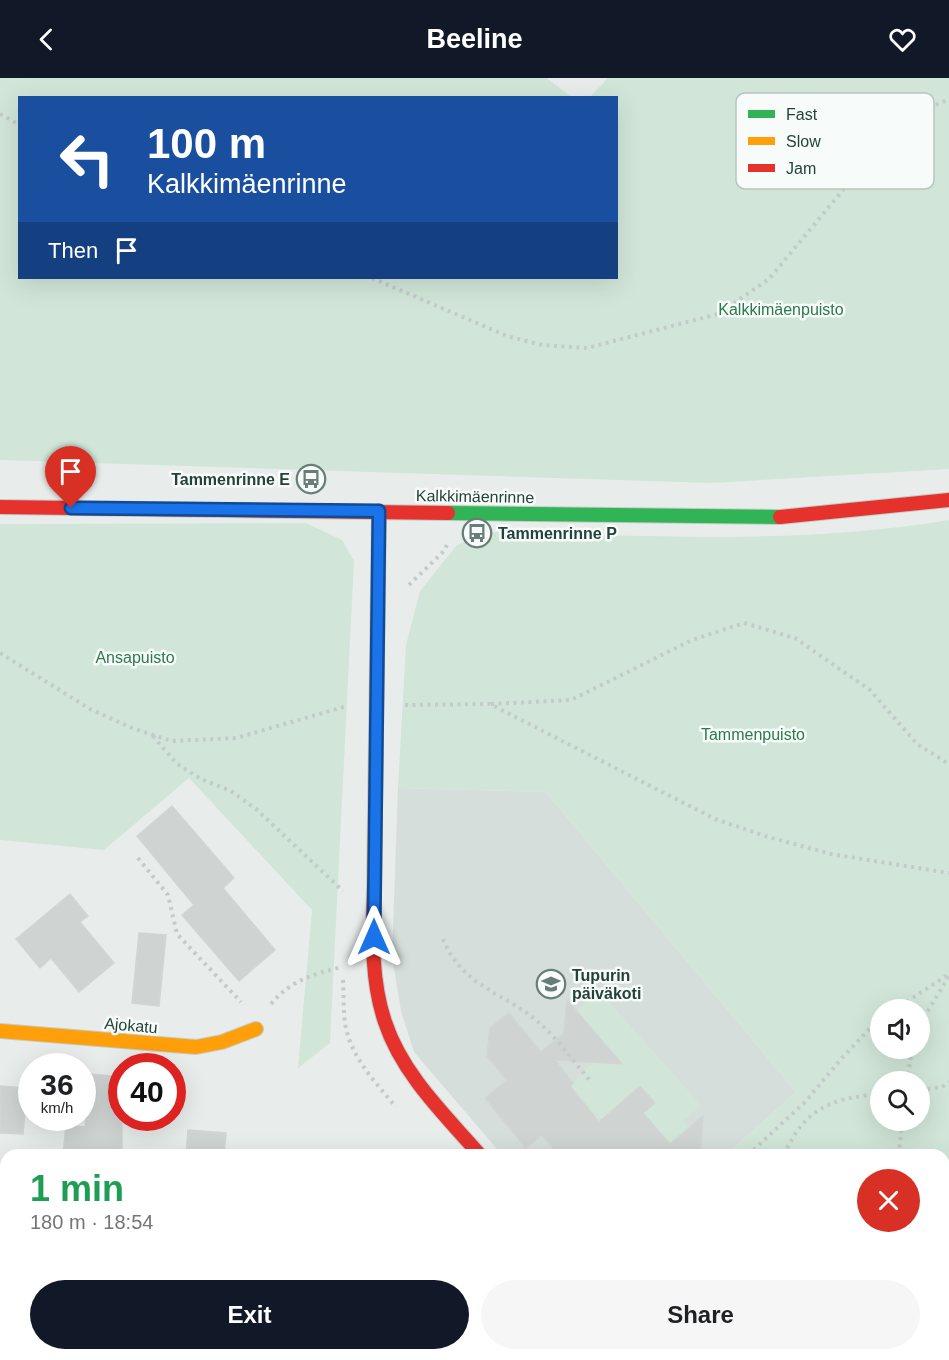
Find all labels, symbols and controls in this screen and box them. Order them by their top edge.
icon: back [30,23,63,56]
icon: heart [886,23,919,56]
text: Beeline [426,24,523,54]
legend [736,93,934,189]
text: Fast [786,106,818,123]
icon: left [48,120,126,198]
text: 100 m [147,120,266,167]
text: Slow [786,133,821,150]
text: Jam [786,160,816,177]
text: Kalkkimäenrinne [147,169,347,199]
icon: arrive [110,234,143,267]
text: Then [48,238,98,263]
park label: Kalkkimäenpuisto [718,301,844,318]
pin [45,446,96,508]
icon: arrive [54,455,87,488]
bus stop icon: Tammenrinne E [295,463,327,495]
place label: Tammenrinne E [171,471,290,488]
street label: Kalkkimäenrinne [416,487,534,506]
bus stop icon: Tammenrinne P [461,517,493,549]
place label: Tammenrinne P [498,525,617,542]
park label: Ansapuisto [95,649,175,666]
park label: Tammenpuisto [701,726,805,743]
position arrow [342,905,406,969]
place label: Tupurin päiväkoti [572,967,641,1002]
school or university icon: Tupurin päiväkoti [535,968,567,1000]
map controls [870,999,930,1131]
button: sound [870,999,930,1059]
street label: Ajokatu [104,1015,158,1036]
speed limit sign: 40 [108,1053,186,1131]
text: 36 [40,1068,74,1101]
button: search [870,1071,930,1131]
text: km/h [41,1099,73,1116]
text: 1 min [30,1168,124,1209]
button: close [857,1169,920,1232]
text: 180 m · 18:54 [30,1211,153,1233]
button: Exit [30,1280,469,1349]
button: Share [481,1280,920,1349]

